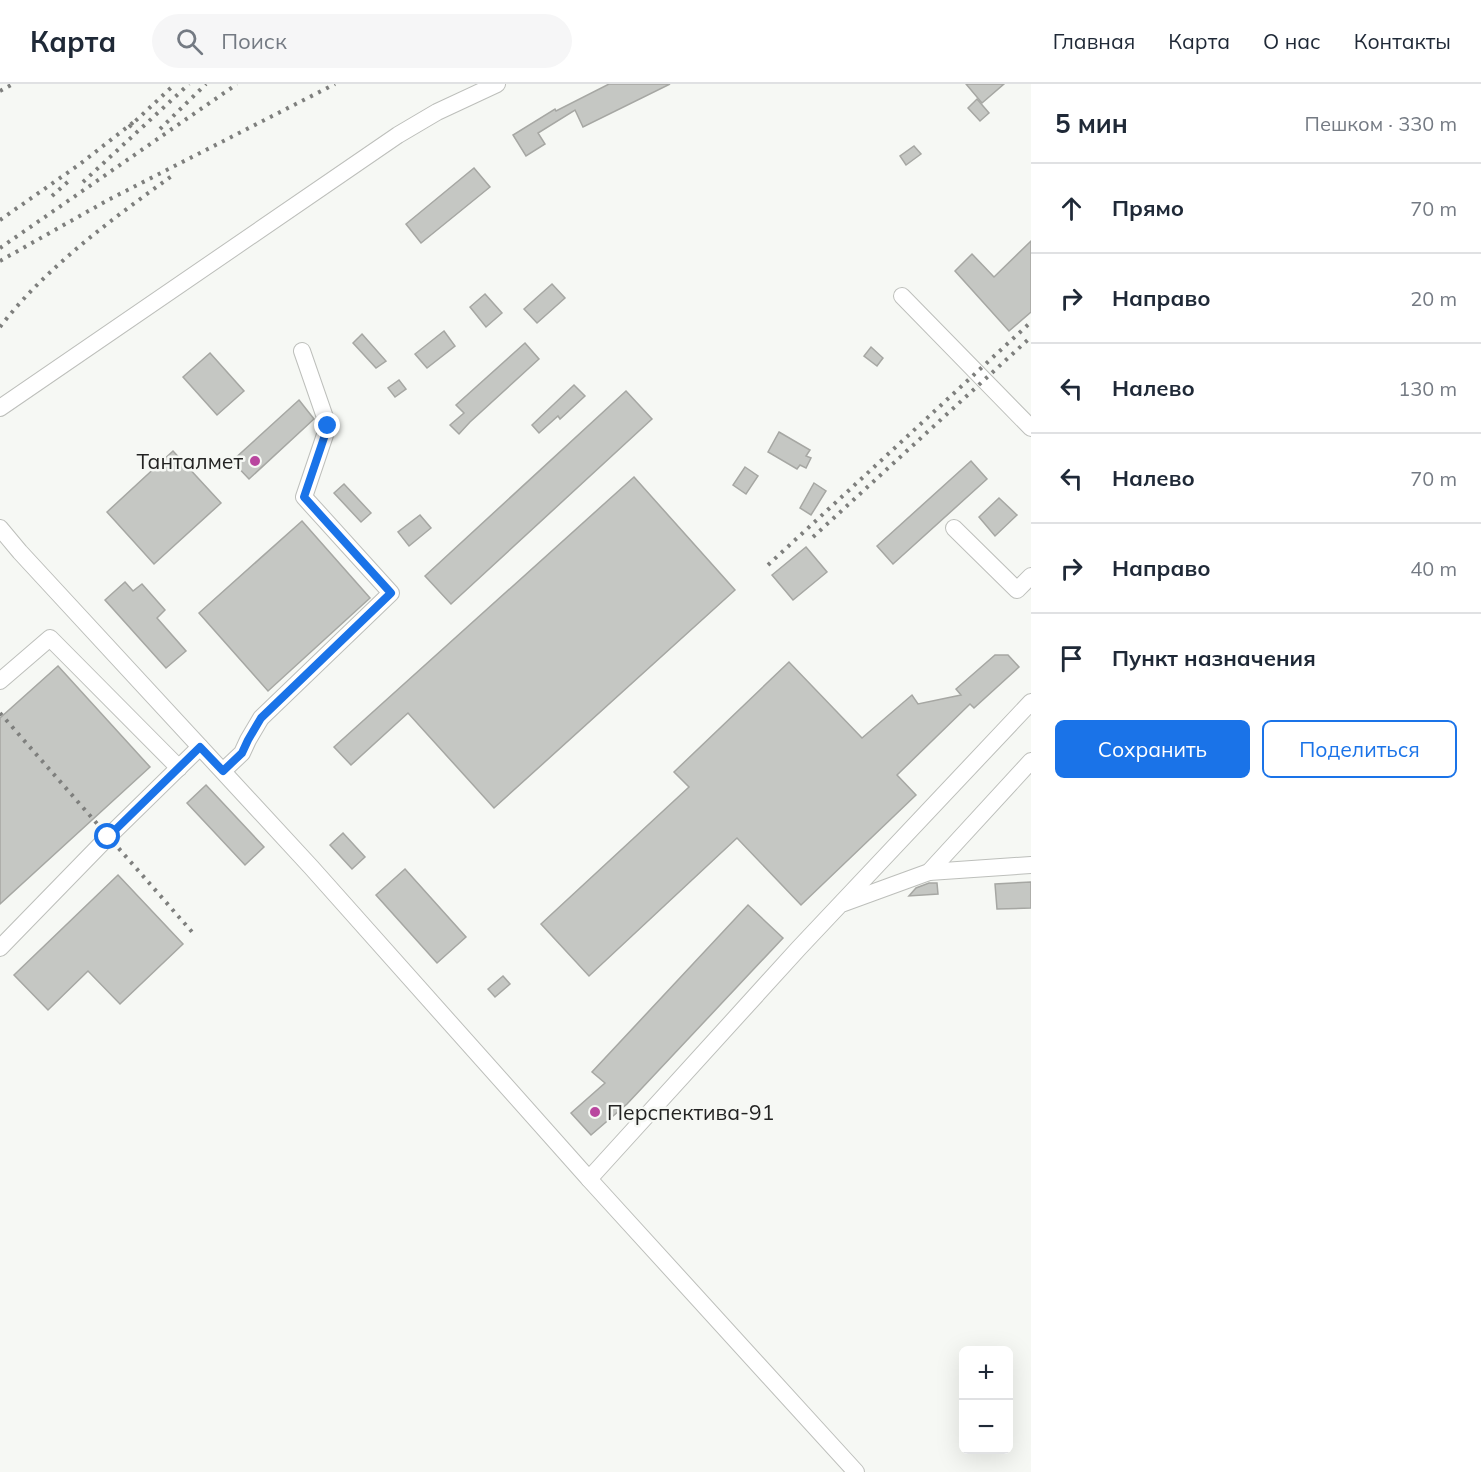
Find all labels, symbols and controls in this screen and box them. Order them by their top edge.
search box [152,14,572,68]
text: Карта [30,24,116,59]
icon: search [173,25,206,58]
text: Поиск [221,27,287,55]
text: Главная [1053,28,1135,54]
text: Карта [1168,28,1230,54]
text: О нас [1263,28,1321,54]
text: Контакты [1354,28,1451,54]
text: 5 мин [1055,107,1128,140]
text: Пешком · 330 m [1305,111,1457,136]
icon: ahead [1055,192,1088,225]
text: Прямо [1112,194,1184,222]
text: 70 m [1410,196,1457,221]
icon: right [1055,282,1088,315]
text: Направо [1112,284,1210,312]
text: 20 m [1410,286,1457,311]
icon: left [1055,372,1088,405]
text: Налево [1112,374,1195,402]
text: 130 m [1398,376,1457,401]
route end [314,412,340,438]
place label: Танталмет [137,448,243,474]
marker: Танталмет [248,454,262,468]
icon: left [1055,462,1088,495]
text: Налево [1112,464,1195,492]
text: 70 m [1410,466,1457,491]
icon: right [1055,552,1088,585]
text: Направо [1112,554,1210,582]
text: 40 m [1410,556,1457,581]
icon: arrive [1055,642,1088,675]
text: Пункт назначения [1112,644,1316,672]
button: Сохранить [1055,720,1250,778]
button: Поделиться [1262,720,1457,778]
route start [94,823,120,849]
place label: Перспектива-91 [607,1099,774,1125]
marker: Перспектива-91 [588,1105,602,1119]
map controls [959,1346,1013,1454]
button: + [959,1346,1013,1400]
button: − [959,1400,1013,1454]

